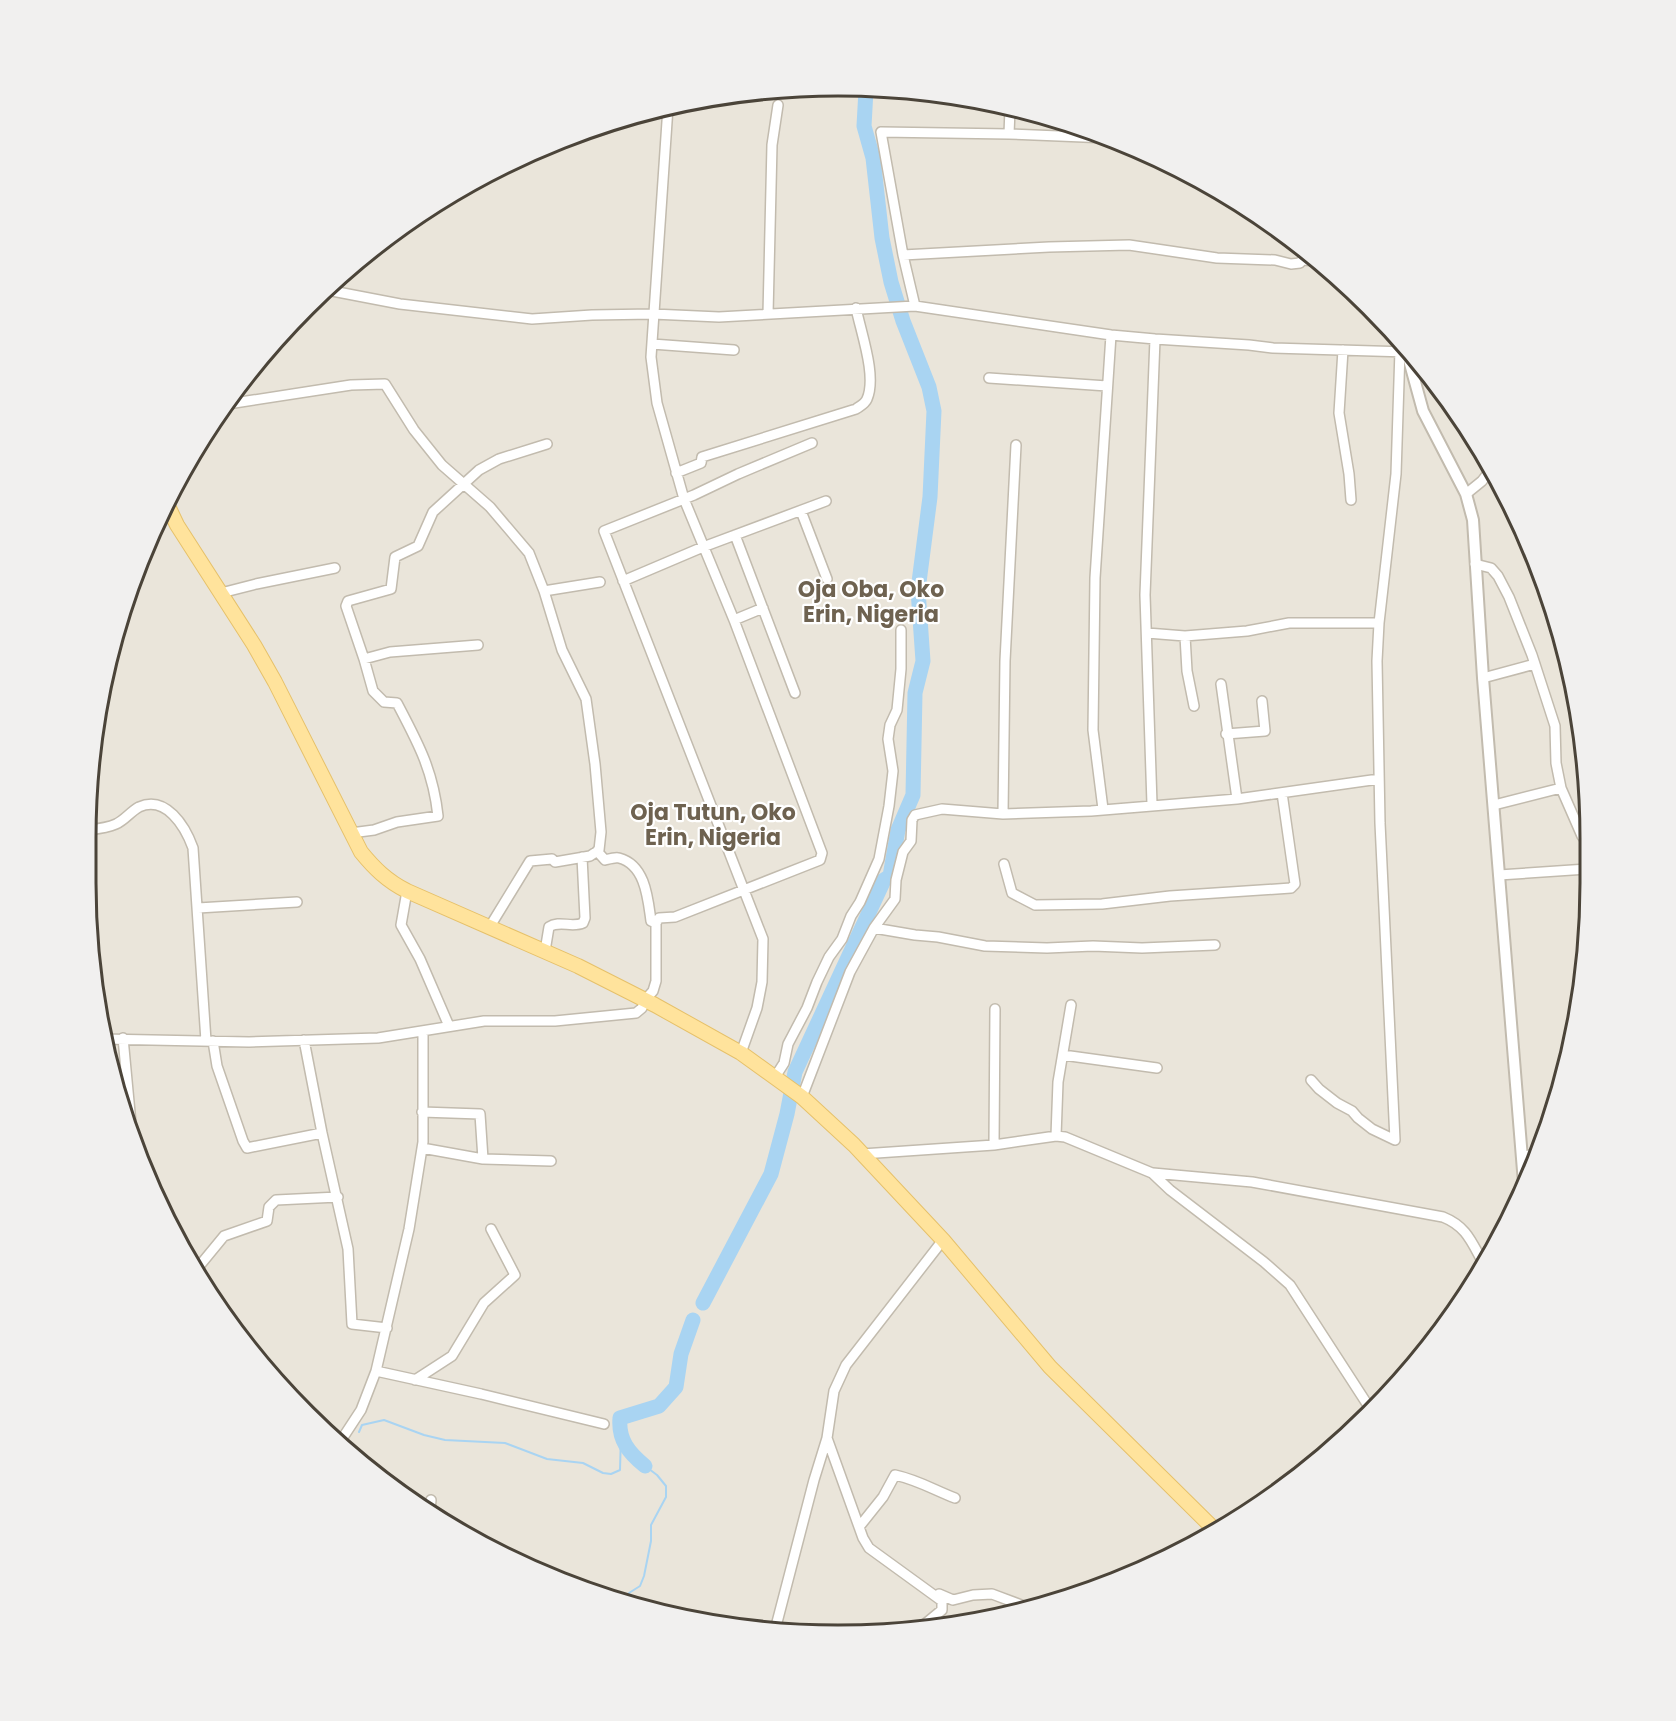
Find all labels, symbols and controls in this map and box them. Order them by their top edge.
district label: Oja Oba, Oko Erin, Nigeria [798,574,944,630]
district label: Oja Tutun, Oko Erin, Nigeria [630,797,796,853]

